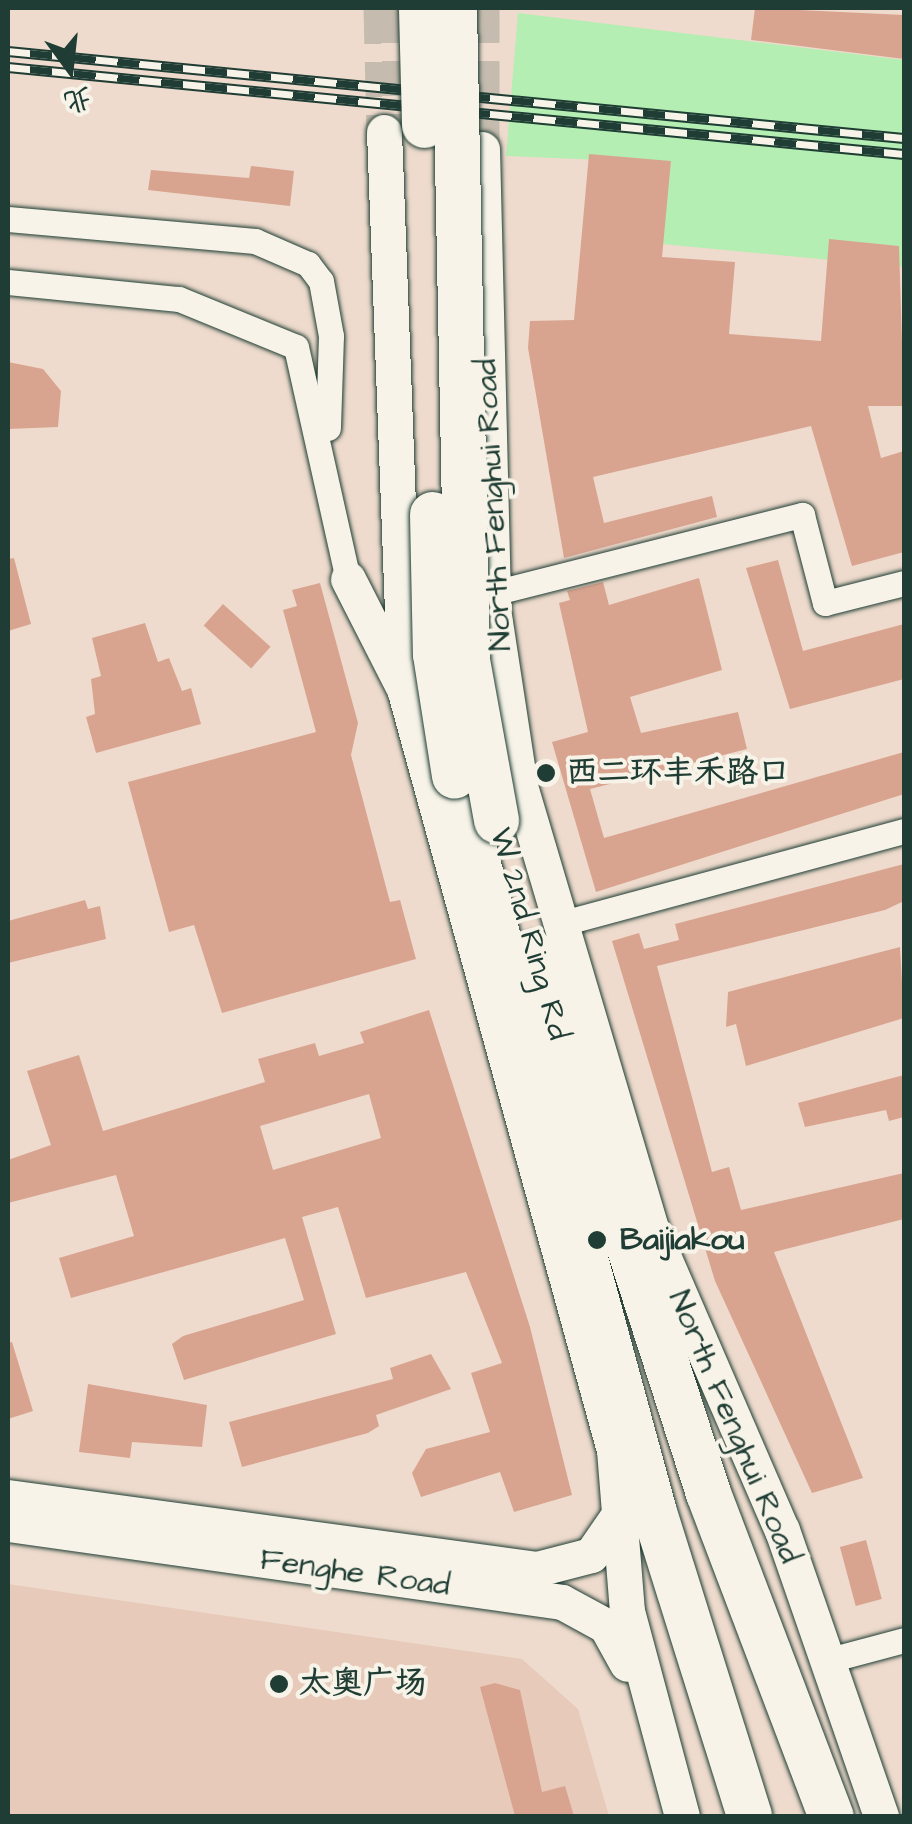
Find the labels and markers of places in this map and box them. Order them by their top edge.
place label: 西二环丰禾路口 [566,754,790,792]
marker: 西二环丰禾路口 [535,762,557,784]
place label: Baijiakou [620,1221,745,1259]
marker: Baijiakou [584,1227,610,1253]
place label: 太奥广场 [299,1665,427,1703]
marker: 太奥广场 [268,1673,290,1695]

